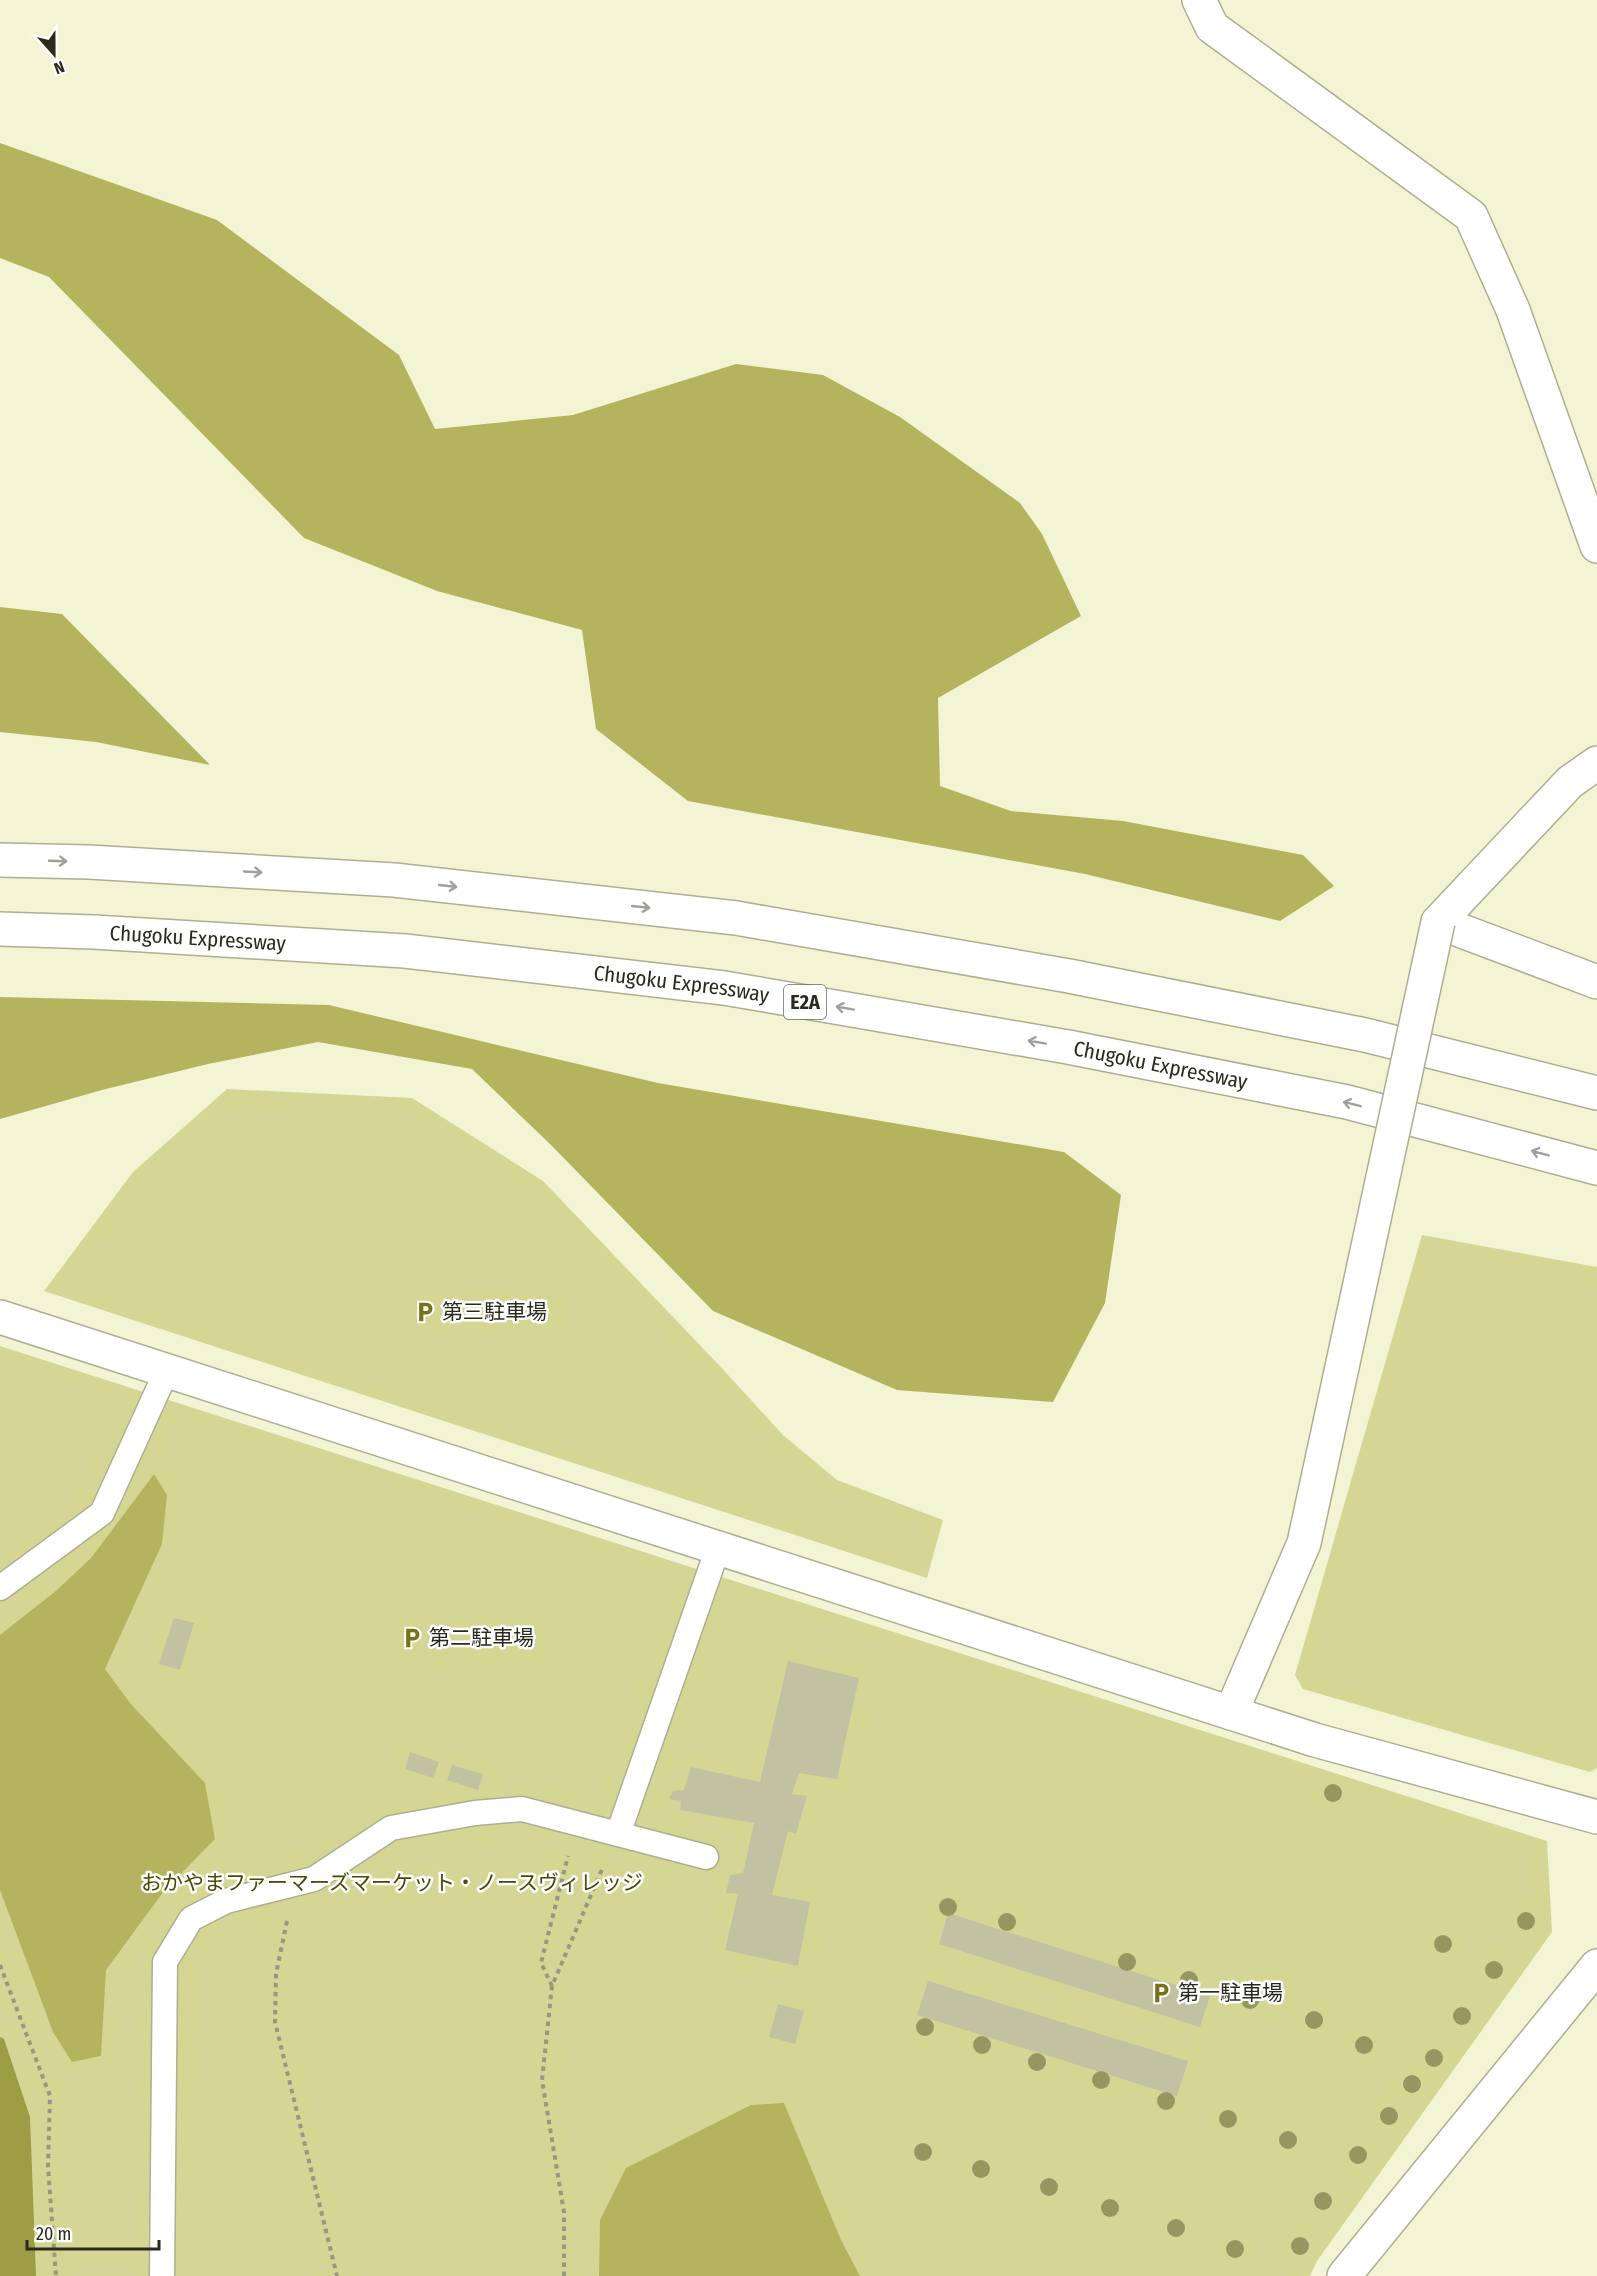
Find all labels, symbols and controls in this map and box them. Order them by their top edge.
north arrow [24,24,84,84]
text: N [51,57,67,78]
one-way arrow [48,856,68,867]
one-way arrow [243,866,263,877]
one-way arrow [437,881,457,892]
one-way arrow [631,902,651,913]
street label: Chugoku Expressway [109,920,287,957]
street label: Chugoku Expressway [592,960,772,1009]
road number: E2A [784,985,826,1019]
one-way arrow [835,1003,855,1014]
street label: Chugoku Expressway [1071,1035,1250,1095]
one-way arrow [1027,1036,1047,1047]
one-way arrow [1343,1097,1362,1109]
one-way arrow [1531,1146,1550,1158]
place label: 第三駐車場 [442,1299,547,1325]
parking icon: 第三駐車場 [413,1300,437,1324]
place label: 第二駐車場 [429,1625,534,1651]
parking icon: 第二駐車場 [400,1626,424,1650]
park label: おかやまファーマーズマーケット・ノースヴィレッジ [141,1870,643,1896]
place label: 第一駐車場 [1178,1980,1283,2006]
parking icon: 第一駐車場 [1149,1981,1173,2005]
scale bar [27,2213,159,2251]
text: 20 m [36,2223,71,2245]

